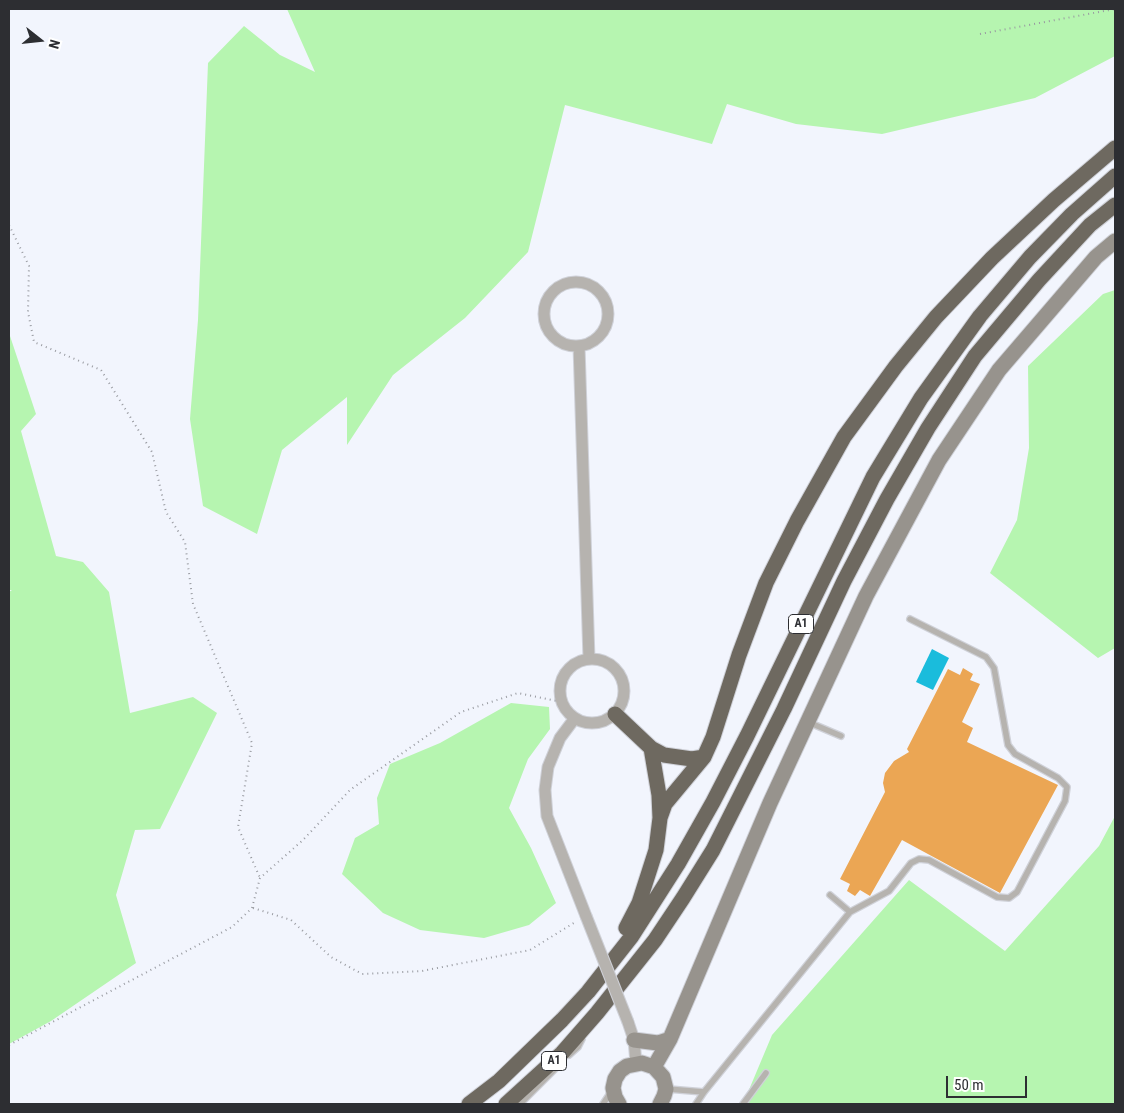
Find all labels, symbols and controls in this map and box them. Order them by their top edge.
north arrow [15,15,65,65]
text: N [46,38,63,50]
road number: A1 [788,614,814,634]
road number: A1 [542,1052,566,1070]
scale bar [949,1066,1030,1098]
text: 50 m [954,1076,984,1094]

